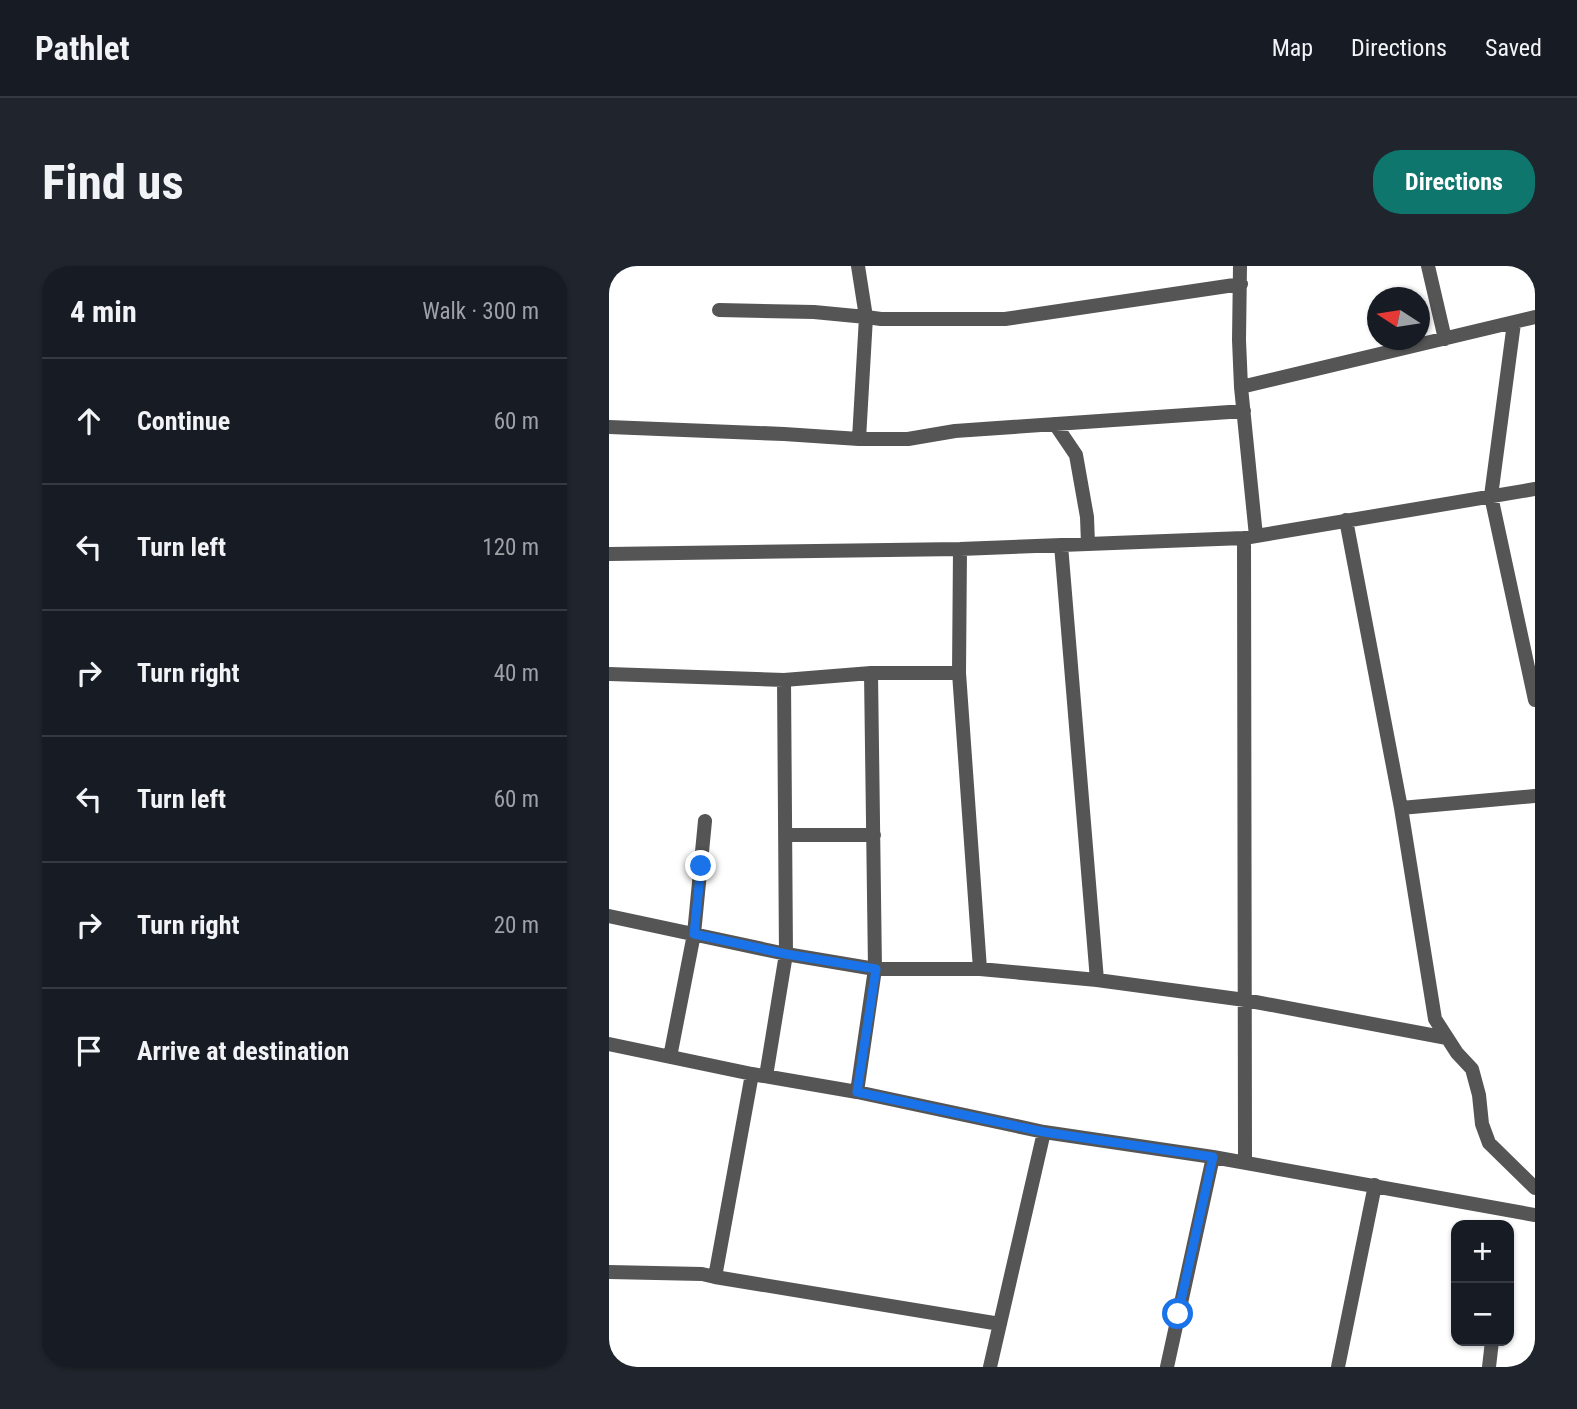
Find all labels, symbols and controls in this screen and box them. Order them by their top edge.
text: Pathlet [35,29,130,68]
text: Map [1272,34,1313,62]
text: Directions [1351,34,1447,62]
text: Saved [1485,34,1542,62]
button: Directions [1373,150,1535,214]
text: Find us [42,154,184,211]
north arrow [1367,287,1430,350]
text: 4 min [70,294,137,329]
text: Walk · 300 m [422,298,539,325]
icon: ahead [70,402,108,440]
text: Continue [137,406,230,436]
text: 60 m [494,408,539,435]
icon: left [70,528,108,566]
text: Turn left [137,532,226,562]
text: 120 m [482,534,539,561]
icon: right [70,654,108,692]
text: Turn right [137,658,239,688]
text: 40 m [494,660,539,687]
icon: left [70,780,108,818]
text: Turn left [137,784,226,814]
text: 60 m [494,786,539,813]
route end [685,850,716,881]
icon: right [70,906,108,944]
text: Turn right [137,910,239,940]
text: 20 m [494,912,539,939]
icon: arrive [70,1032,108,1070]
text: Arrive at destination [137,1036,349,1066]
map controls [1451,1220,1514,1346]
button: + [1451,1220,1514,1283]
button: − [1451,1283,1514,1346]
route start [1162,1298,1193,1329]

